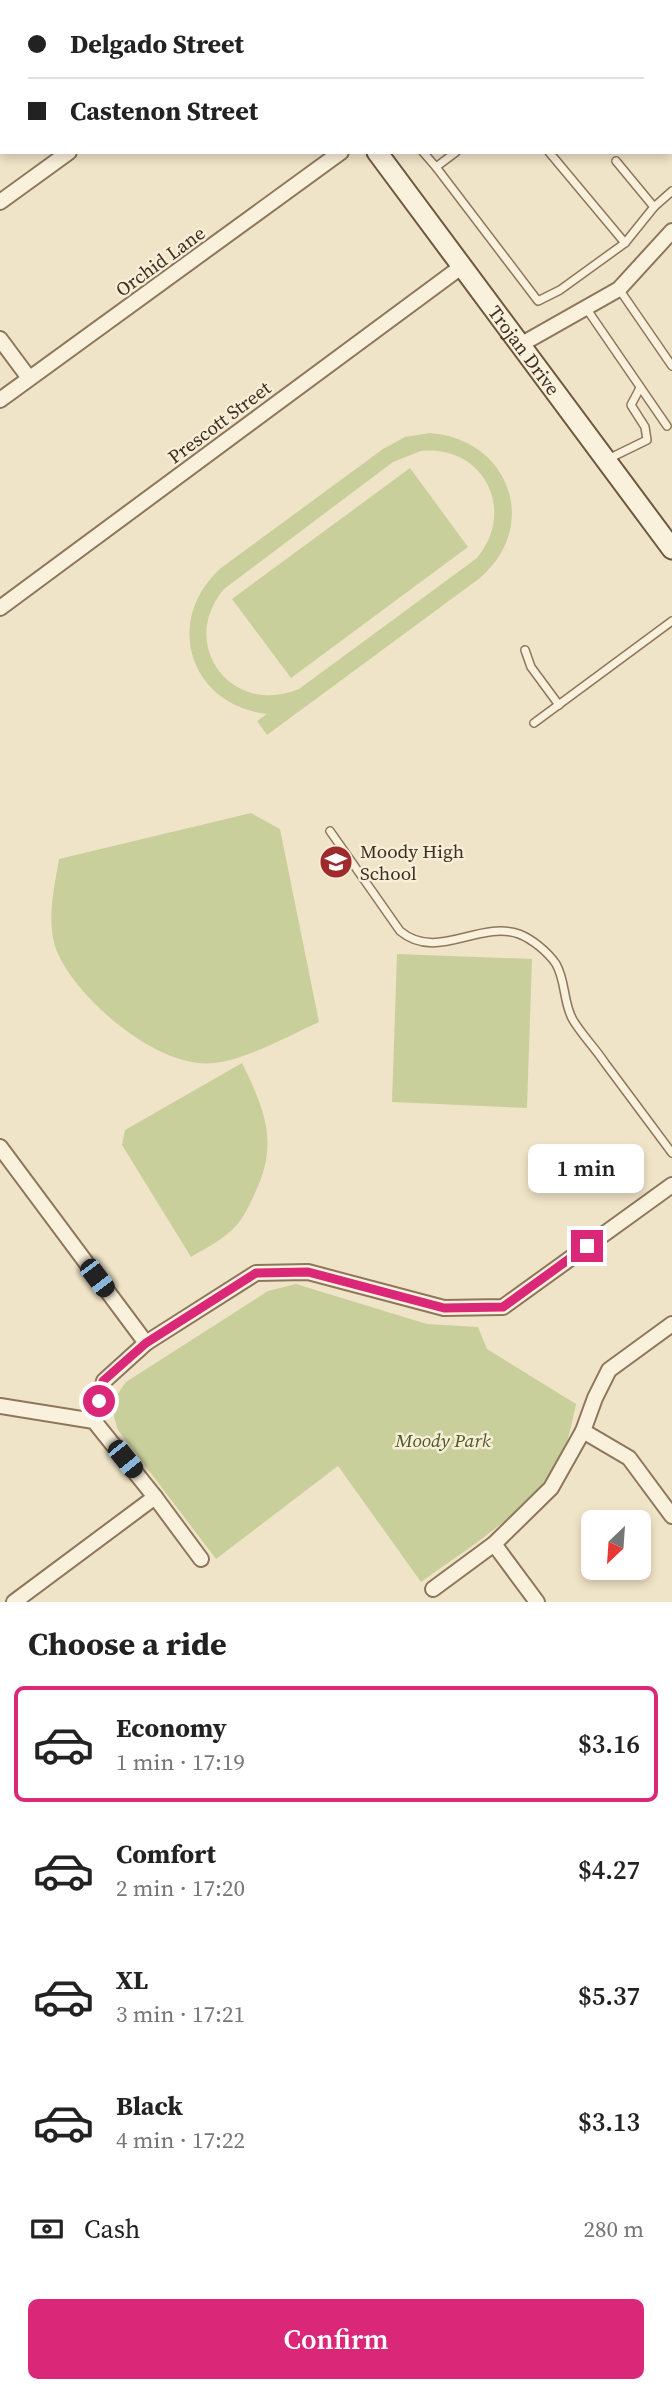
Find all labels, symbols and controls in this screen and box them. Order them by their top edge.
text: Delgado Street [70,26,244,62]
text: Castenon Street [70,93,258,129]
street label: Orchid Lane [110,220,210,302]
street label: Trojan Drive [482,300,566,400]
street label: Prescott Street [162,374,276,469]
place label: Moody High School [360,838,464,886]
school or university icon: Moody High School [317,843,355,881]
callout: 1 min [529,1144,645,1194]
text: 1 min [556,1152,616,1184]
route end [571,1230,603,1262]
car [76,1255,119,1301]
route start [83,1385,115,1417]
park label: Moody Park [394,1427,491,1453]
car [104,1436,147,1482]
north arrow [581,1510,651,1580]
map controls [581,1510,651,1580]
text: Choose a ride [28,1622,227,1666]
text: Economy [116,1710,227,1746]
icon: car [32,1713,95,1776]
text: $3.16 [578,1726,640,1762]
text: 1 min · 17:19 [116,1746,245,1778]
text: Comfort [116,1836,216,1872]
icon: car [32,1839,95,1902]
text: $4.27 [578,1852,640,1888]
text: 2 min · 17:20 [116,1872,245,1904]
text: XL [116,1962,148,1998]
icon: car [32,1965,95,2028]
text: $5.37 [578,1978,640,2014]
text: 3 min · 17:21 [116,1998,245,2030]
text: Black [116,2088,183,2124]
icon: car [32,2091,95,2154]
text: $3.13 [578,2104,640,2140]
text: 4 min · 17:22 [116,2124,245,2156]
icon: cash [28,2210,66,2248]
text: Cash [84,2211,140,2247]
text: 280 m [583,2213,644,2245]
button: Confirm [28,2299,644,2379]

